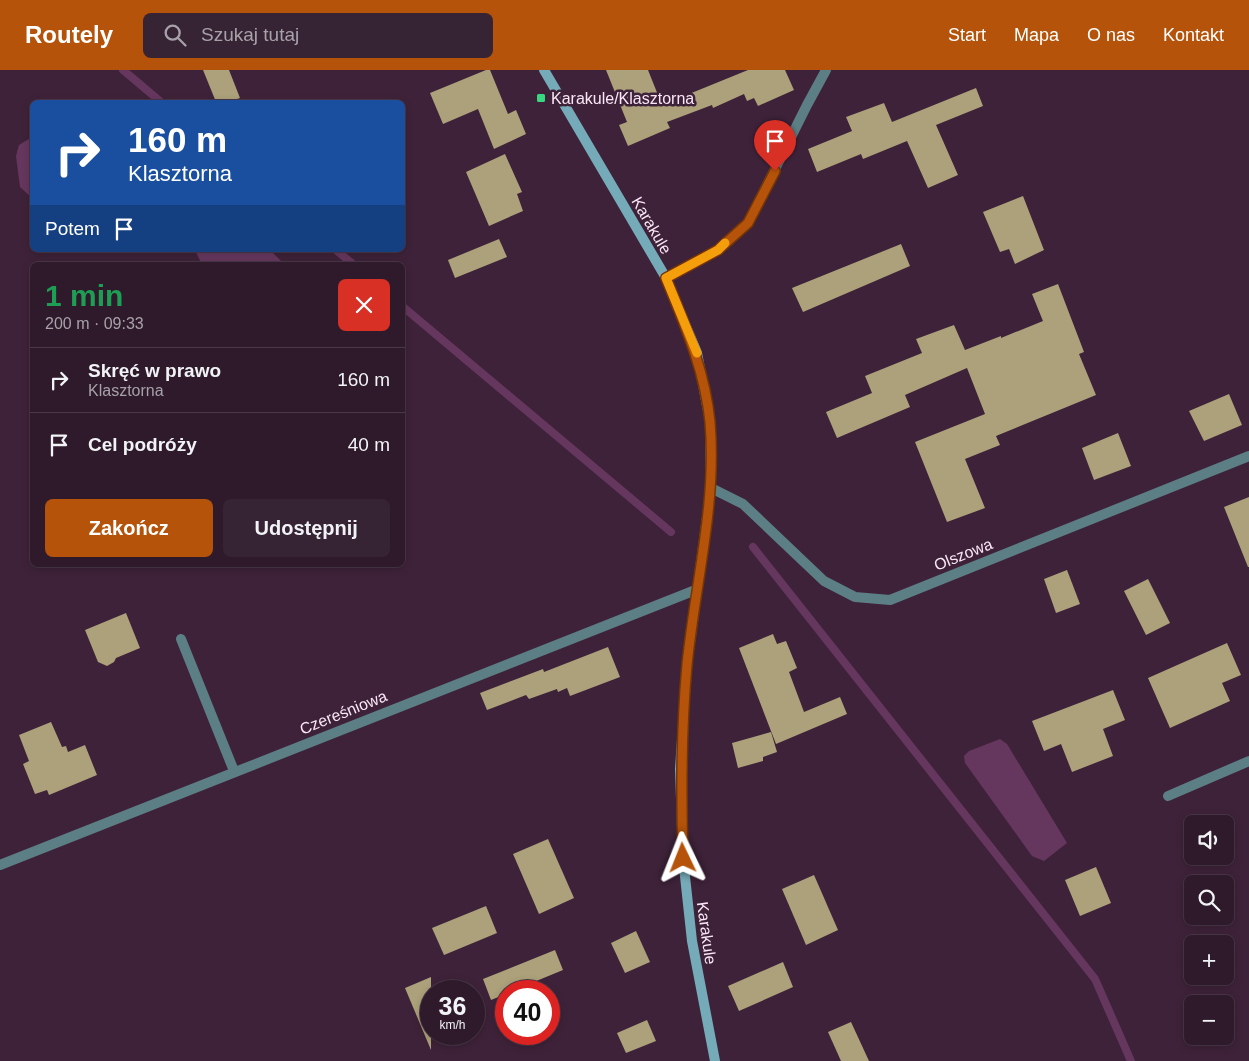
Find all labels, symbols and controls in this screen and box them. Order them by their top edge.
search box [143,13,493,58]
text: Routely [25,21,113,48]
icon: search [161,21,189,49]
text: Szukaj tutaj [201,24,299,45]
text: Start [948,25,986,45]
text: Mapa [1014,25,1059,45]
text: O nas [1087,25,1135,45]
text: Kontakt [1163,25,1224,45]
place label: Karakule/Klasztorna [551,90,694,107]
marker: Karakule/Klasztorna [535,92,547,104]
icon: right [45,120,110,185]
text: 160 m [128,120,227,159]
pin [754,120,796,171]
icon: arrive [761,127,789,155]
text: Klasztorna [128,161,232,186]
street label: Karakule [628,194,675,257]
icon: arrive [110,215,138,243]
text: Potem [45,218,100,239]
text: 1 min [45,279,123,312]
button: close [338,279,390,331]
text: 200 m · 09:33 [45,315,144,332]
text: Skręć w prawo [88,360,221,381]
icon: right [45,366,73,394]
text: 160 m [337,369,390,390]
text: Klasztorna [88,382,164,399]
icon: arrive [45,431,73,459]
text: Cel podróży [88,434,197,455]
text: 40 m [348,434,390,455]
button: Zakończ [45,499,213,557]
button: Udostępnij [223,499,390,557]
street label: Olszowa [932,535,995,574]
street label: Czereśniowa [297,687,389,738]
map controls [1184,815,1234,1045]
button: sound [1184,815,1234,865]
position arrow [656,831,708,883]
button: search [1184,875,1234,925]
street label: Karakule [694,901,719,966]
button: + [1184,935,1234,985]
speed limit sign: 40 [495,980,560,1045]
text: 36 [439,992,466,1020]
button: − [1184,995,1234,1045]
text: km/h [439,1018,466,1032]

